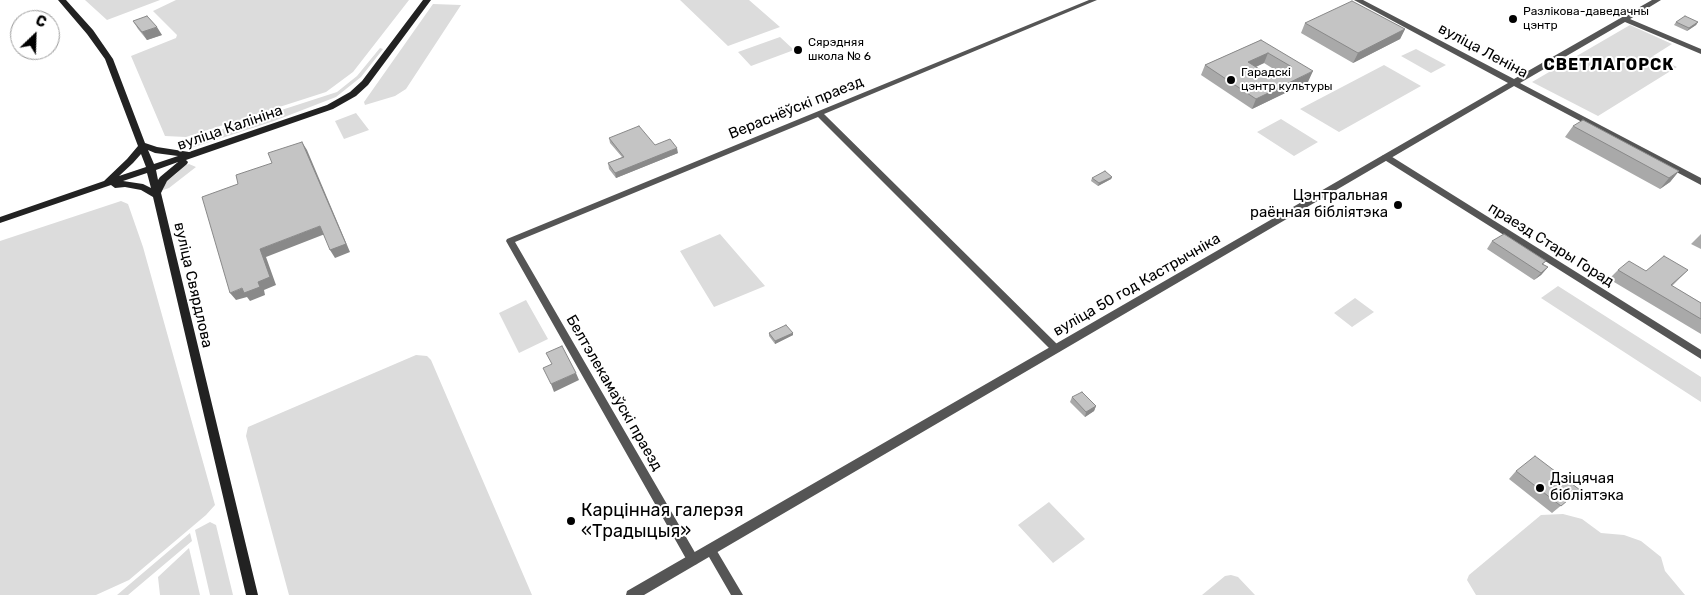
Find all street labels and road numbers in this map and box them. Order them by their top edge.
street label: вуліца Леніна [1435,20,1531,82]
street label: Вераснёўскі праезд [726,73,866,143]
street label: вуліца Калініна [175,102,285,154]
street label: праезд Стары Горад [1485,199,1617,291]
street label: вуліца Свярдлова [170,220,216,350]
street label: вуліца 50 год Кастрычніка [1050,230,1224,340]
street label: Белтэлекамаўскі праезд [562,312,666,474]

